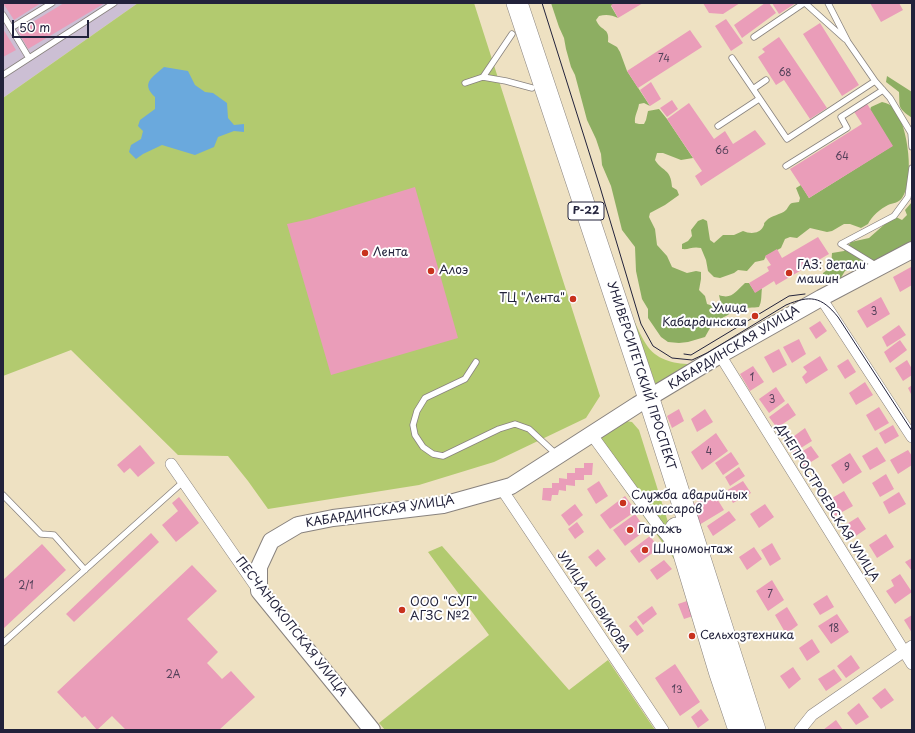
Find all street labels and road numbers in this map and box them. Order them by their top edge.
road number: Р-22 [568,202,604,220]
street label: УНИВЕРСИТЕТСКИЙ ПРОСПЕКТ [604,280,678,472]
street label: КАБАРДИНСКАЯ УЛИЦА [666,303,802,393]
street label: ДНЕПРОСТРОЕВСКАЯ УЛИЦА [772,421,882,585]
street label: КАБАРДИНСКАЯ УЛИЦА [305,493,455,531]
street label: УЛИЦА НОВИКОВА [554,549,632,655]
street label: ПЕСЧАНОКОПСКАЯ УЛИЦА [232,555,350,699]

